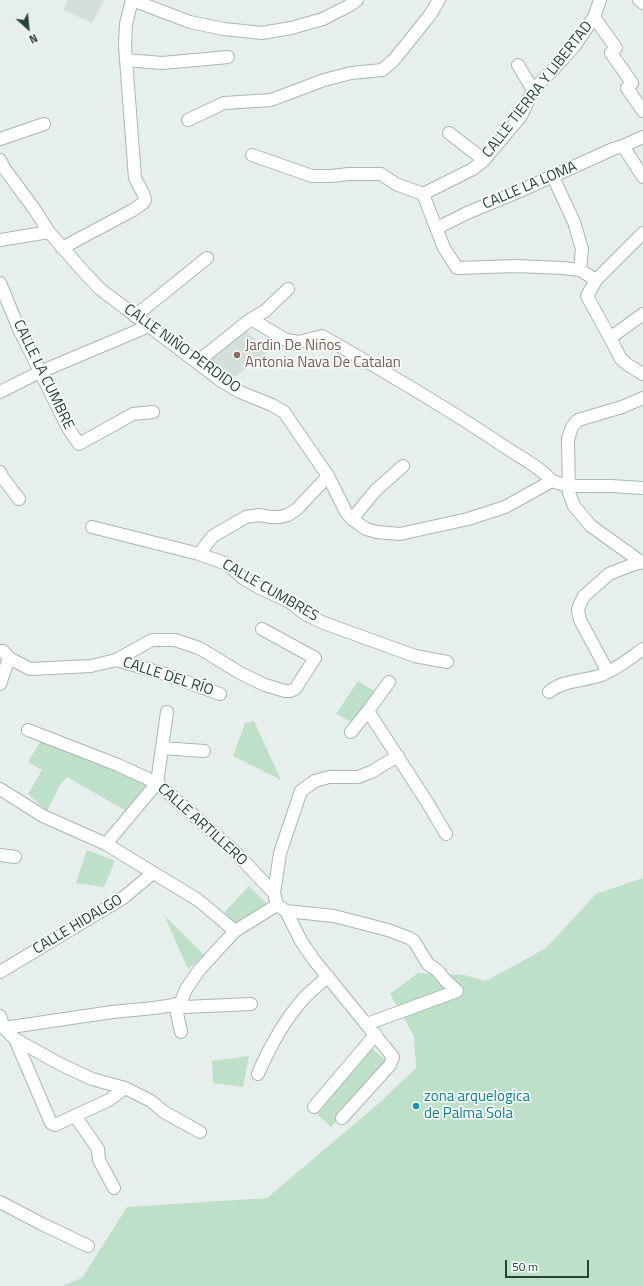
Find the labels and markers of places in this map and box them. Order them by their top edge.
place label: Jardin De Niños Antonia Nava De Catalan [245,337,401,372]
marker: Jardin De Niños Antonia Nava De Catalan [232,350,242,360]
place label: zona arquelogica de Palma Sola [424,1088,530,1123]
marker: zona arquelogica de Palma Sola [411,1101,421,1111]

